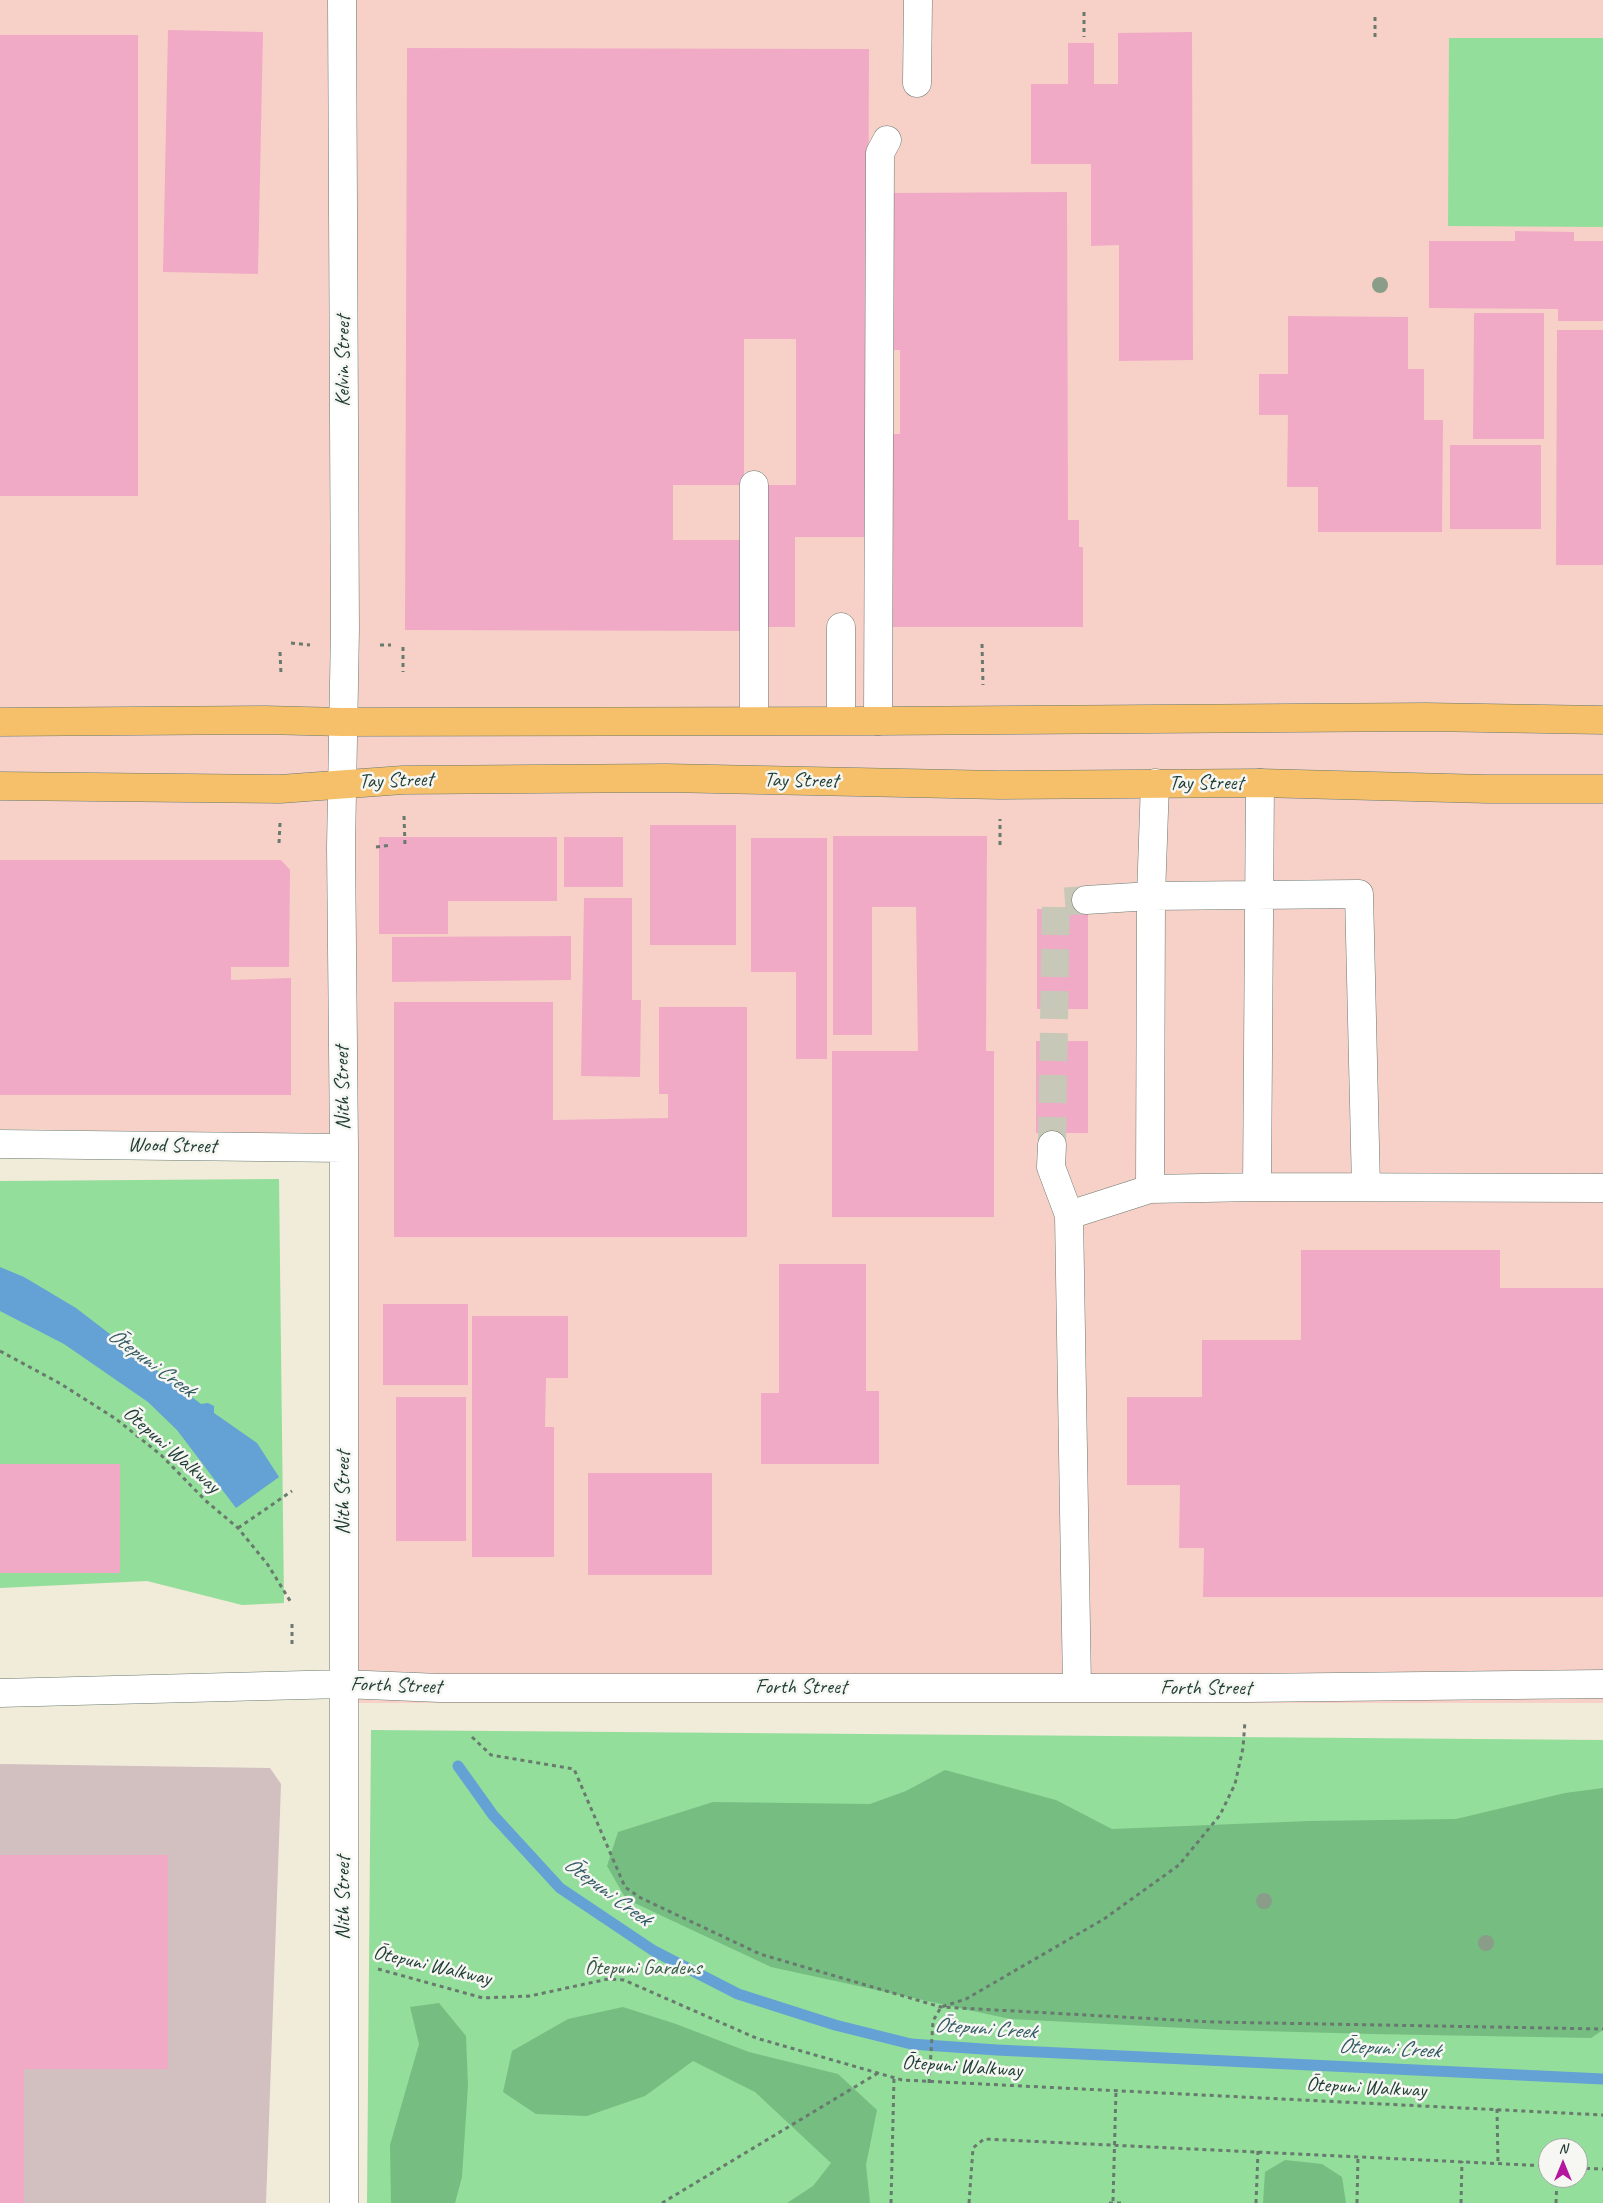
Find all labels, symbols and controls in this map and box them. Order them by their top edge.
street label: Kelvin Street [330,315,356,407]
street label: Tay Street [358,767,434,795]
street label: Tay Street [764,768,838,794]
street label: Tay Street [1169,770,1243,796]
street label: Nith Street [330,1046,356,1130]
street label: Wood Street [127,1133,217,1159]
water label: Ōtepuni Creek [102,1322,200,1404]
street label: Ōtepuni Walkway [117,1401,225,1499]
street label: Nith Street [330,1451,356,1535]
street label: Forth Street [350,1672,442,1700]
street label: Forth Street [755,1674,847,1700]
street label: Forth Street [1160,1675,1252,1701]
water label: Ōtepuni Creek [558,1851,656,1933]
street label: Nith Street [330,1856,356,1940]
street label: Ōtepuni Walkway [371,1940,493,1992]
park label: Ōtepuni Gardens [584,1955,702,1981]
water label: Ōtepuni Creek [933,2012,1037,2046]
water label: Ōtepuni Creek [1337,2033,1441,2065]
street label: Ōtepuni Walkway [901,2050,1023,2084]
street label: Ōtepuni Walkway [1305,2072,1427,2104]
north arrow [1538,2138,1588,2188]
text: N [1559,2140,1567,2157]

